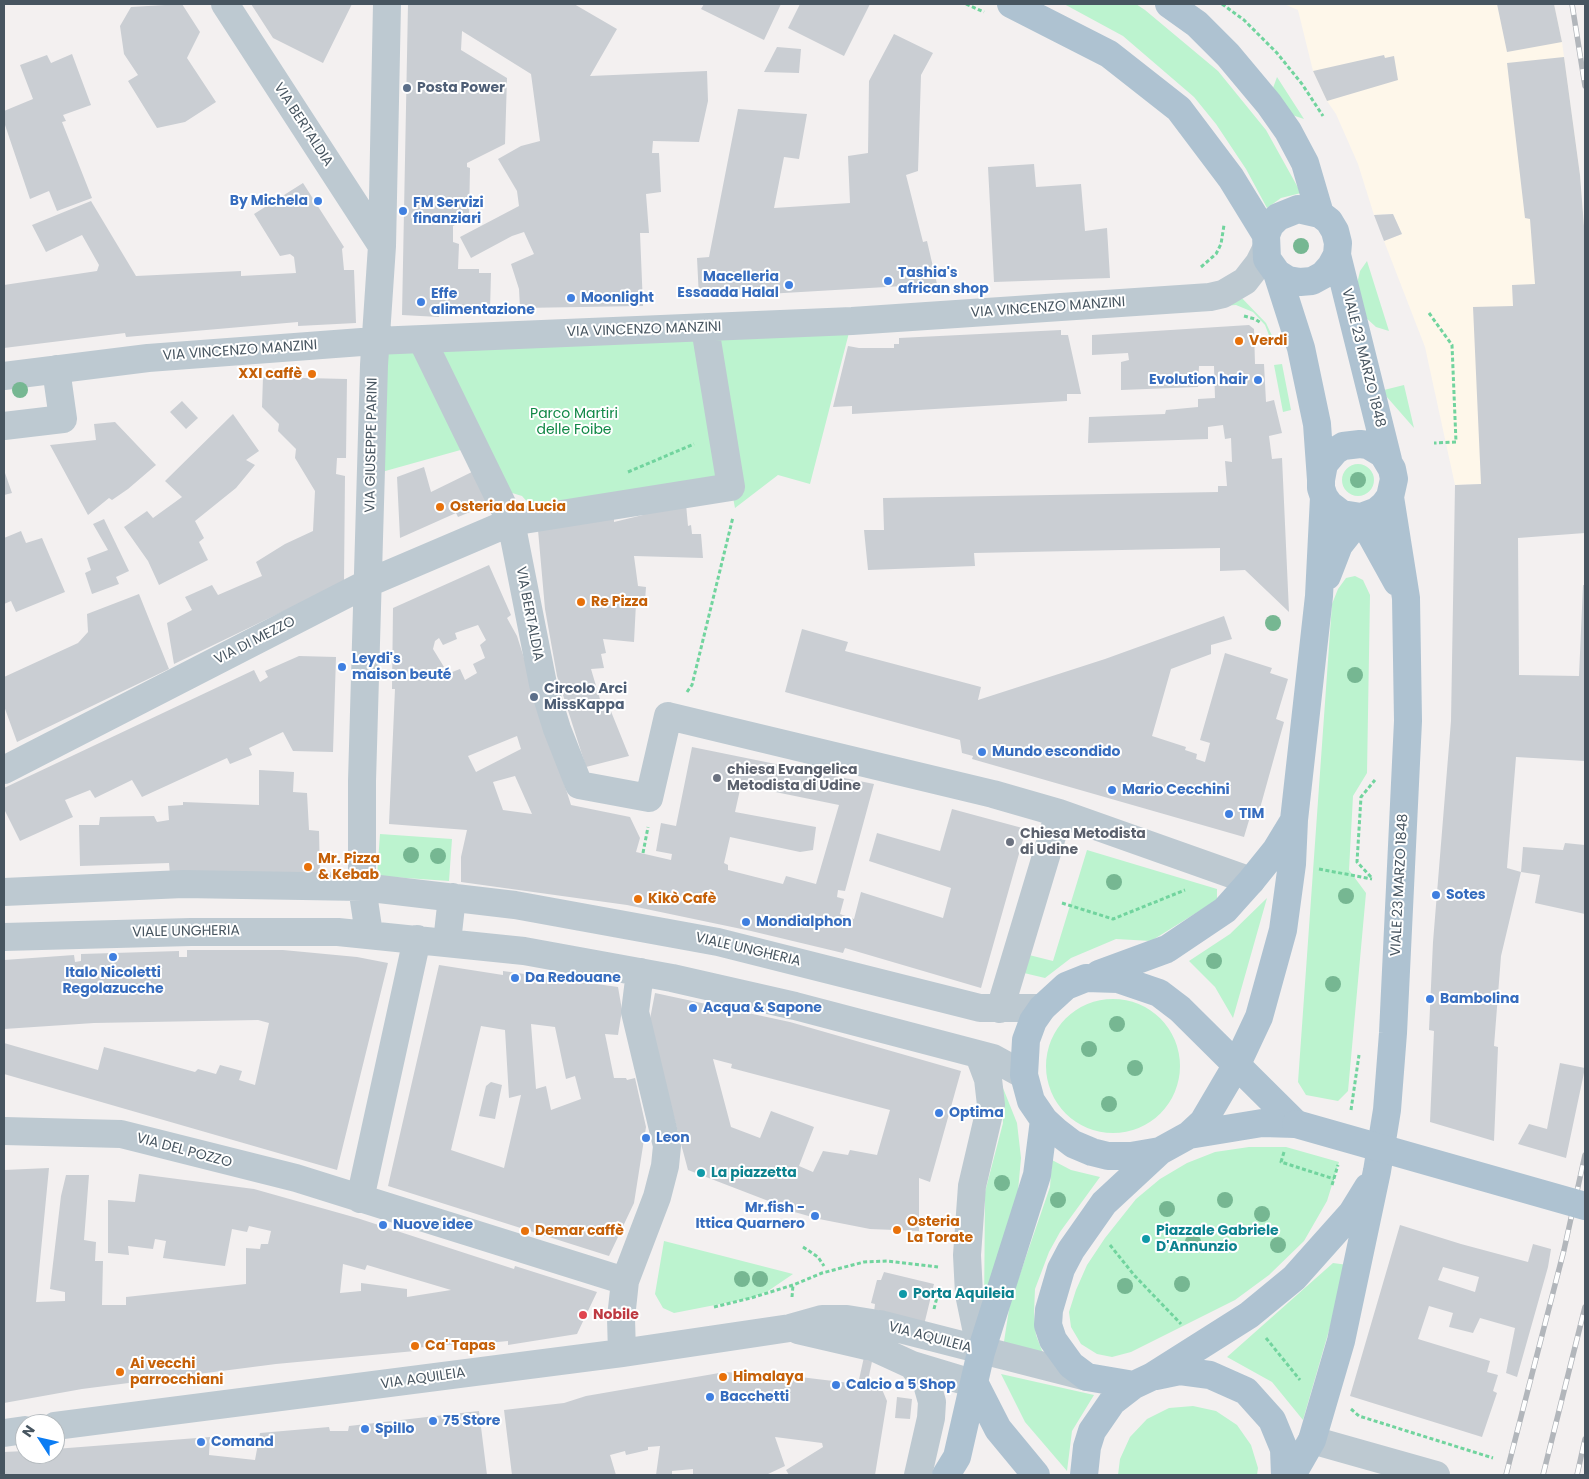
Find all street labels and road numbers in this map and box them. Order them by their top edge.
street label: VIA BERTALDIA [270,80,336,170]
street label: VIALE 23 MARZO 1848 [1338,287,1388,429]
street label: VIA VINCENZO MANZINI [970,294,1126,322]
street label: VIA VINCENZO MANZINI [566,319,722,341]
street label: VIA VINCENZO MANZINI [162,337,318,365]
street label: VIA GIUSEPPE PARINI [362,377,382,513]
street label: VIA BERTALDIA [512,565,546,663]
street label: VIA DI MEZZO [212,613,298,669]
street label: VIALE 23 MARZO 1848 [1388,813,1412,957]
street label: VIALE UNGHERIA [132,923,240,941]
street label: VIALE UNGHERIA [694,930,802,970]
street label: VIA DEL POZZO [134,1130,234,1172]
street label: VIA AQUILEIA [887,1319,973,1357]
street label: VIA AQUILEIA [379,1365,467,1393]

